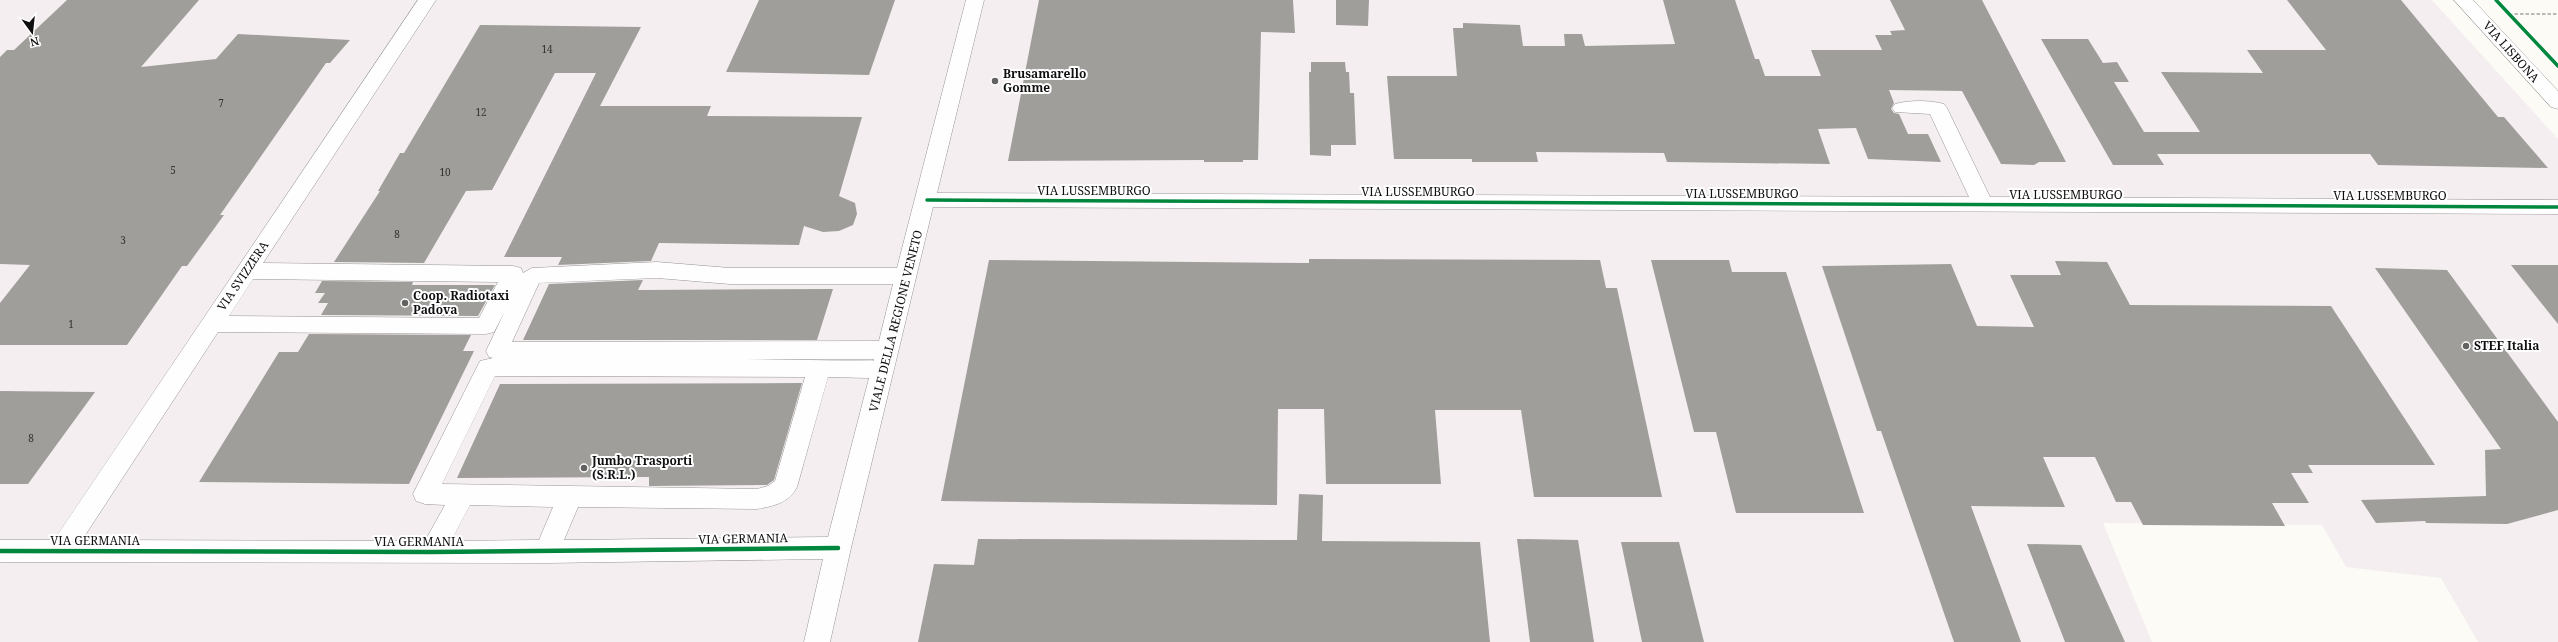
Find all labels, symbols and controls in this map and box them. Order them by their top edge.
north arrow [12,12,52,52]
street label: VIA LISBONA [2479,17,2544,86]
text: N [28,34,41,51]
house number: 14 [541,42,553,56]
place label: Brusamarello Gomme [1003,65,1086,96]
marker: Brusamarello Gomme [990,76,1000,86]
house number: 7 [218,96,224,110]
house number: 12 [475,105,487,119]
house number: 5 [170,163,176,177]
house number: 10 [439,165,451,179]
street label: VIA LUSSEMBURGO [1037,182,1151,199]
street label: VIA LUSSEMBURGO [1361,183,1475,200]
street label: VIA LUSSEMBURGO [1685,185,1799,202]
street label: VIA LUSSEMBURGO [2009,186,2123,203]
street label: VIA LUSSEMBURGO [2333,187,2447,204]
house number: 8 [394,227,400,241]
street label: VIALE DELLA REGIONE VENETO [865,228,926,414]
house number: 3 [120,233,126,247]
street label: VIA SVIZZERA [213,237,273,314]
place label: Coop. Radiotaxi Padova [413,287,510,318]
marker: Coop. Radiotaxi Padova [400,298,410,308]
house number: 1 [68,317,74,331]
place label: STEF Italia [2474,337,2539,354]
marker: STEF Italia [2461,341,2471,351]
house number: 8 [28,431,34,445]
place label: Jumbo Trasporti (S.R.L.) [591,452,693,483]
marker: Jumbo Trasporti (S.R.L.) [579,463,589,473]
street label: VIA GERMANIA [698,529,789,548]
street label: VIA GERMANIA [50,532,140,549]
street label: VIA GERMANIA [374,533,464,550]

